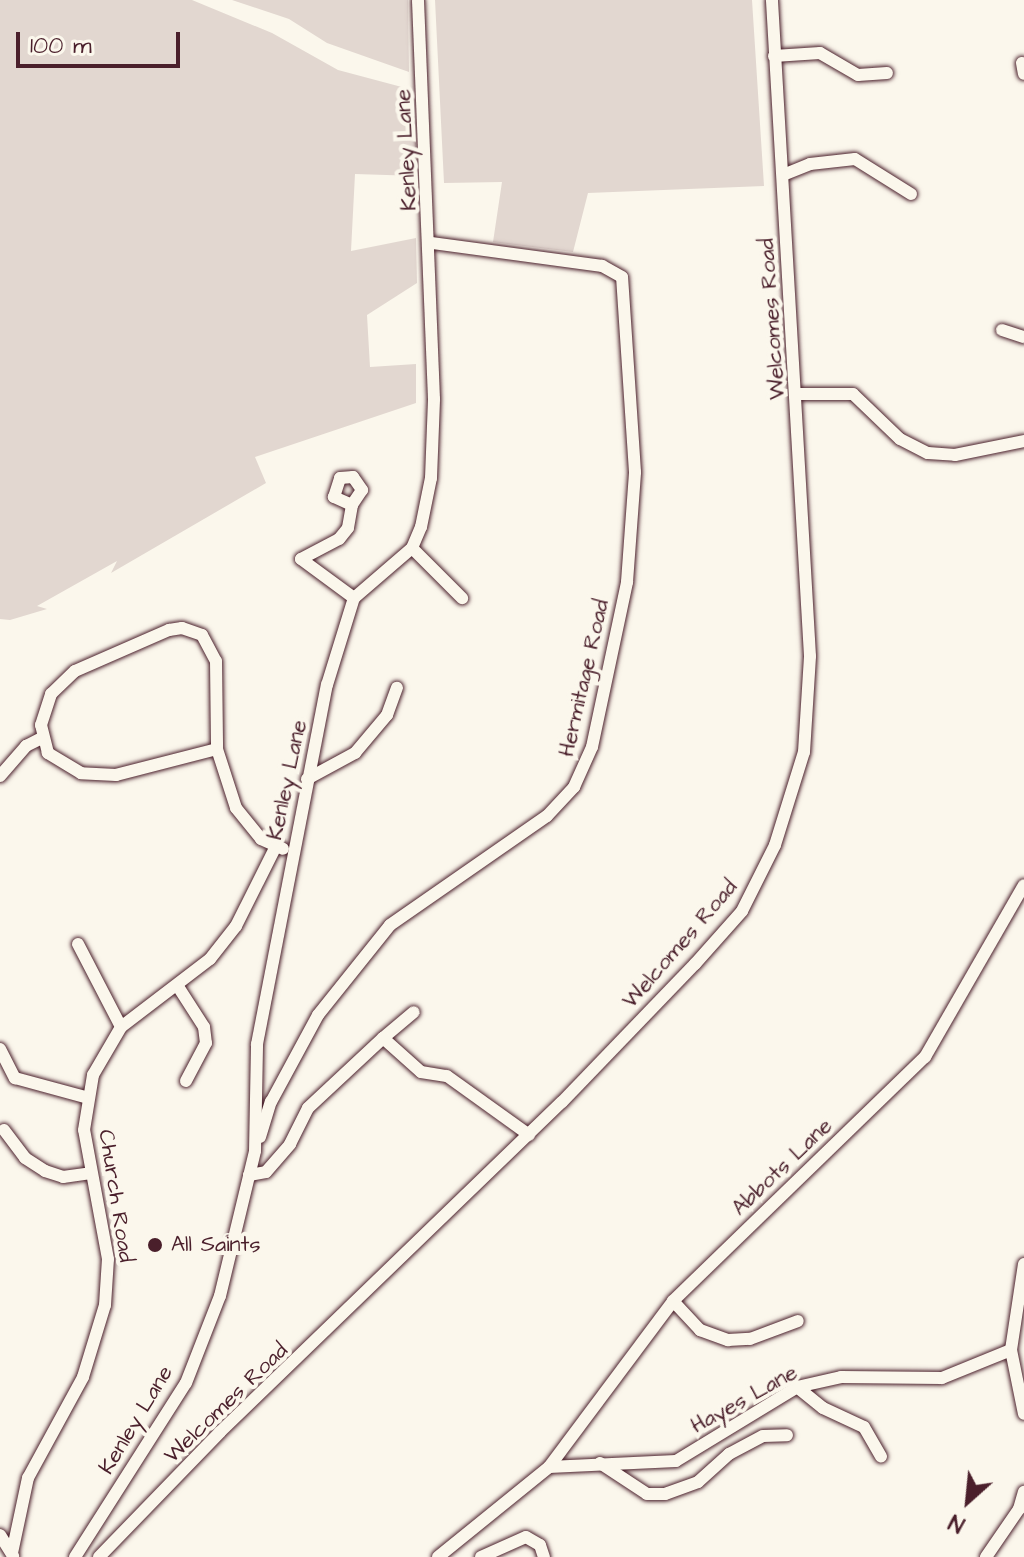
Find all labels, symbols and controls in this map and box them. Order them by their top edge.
scale bar [20,16,184,66]
text: 100 m [30,29,92,63]
street label: Kenley Lane [390,88,422,212]
street label: Welcomes Road [753,237,791,401]
street label: Hermitage Road [553,597,615,759]
street label: Kenley Lane [261,718,313,842]
street label: Welcomes Road [617,874,743,1014]
street label: Abbots Lane [726,1113,838,1221]
street label: Church Road [92,1128,140,1264]
place label: All Saints [171,1232,260,1258]
marker: All Saints [146,1236,164,1254]
street label: Welcomes Road [159,1337,293,1469]
street label: Hayes Lane [686,1359,802,1439]
street label: Kenley Lane [93,1361,179,1479]
north arrow [928,1461,1008,1541]
text: N [944,1506,970,1540]

